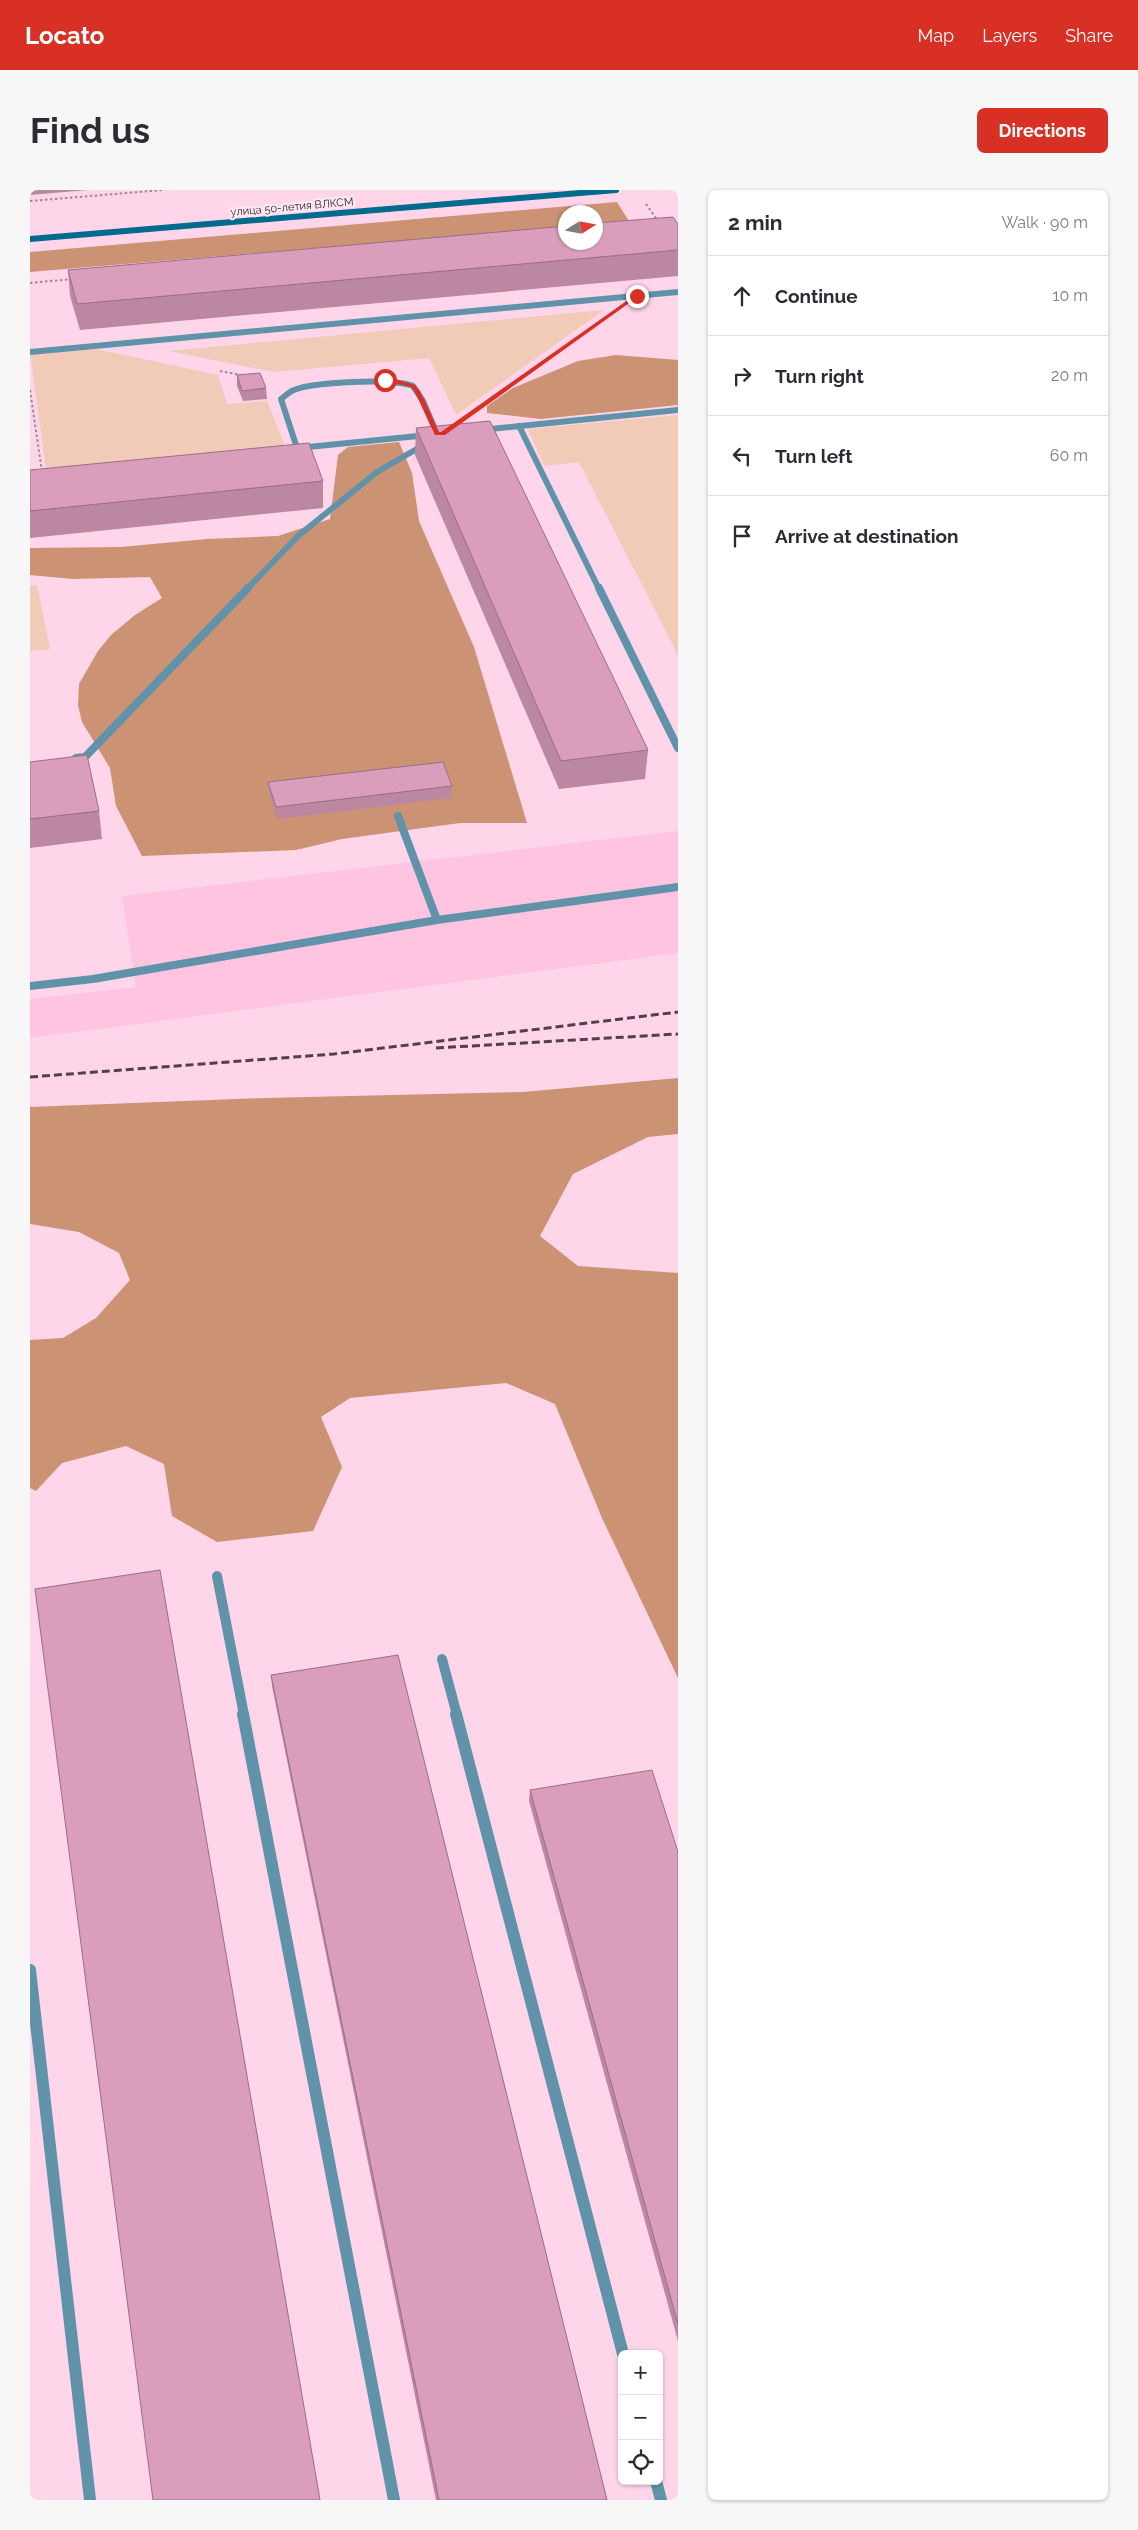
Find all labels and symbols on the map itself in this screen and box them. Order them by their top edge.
street label: улица 50-летия ВЛКСМ [230,195,354,219]
north arrow [558,205,603,250]
route end [626,285,649,308]
route start [374,369,397,392]

